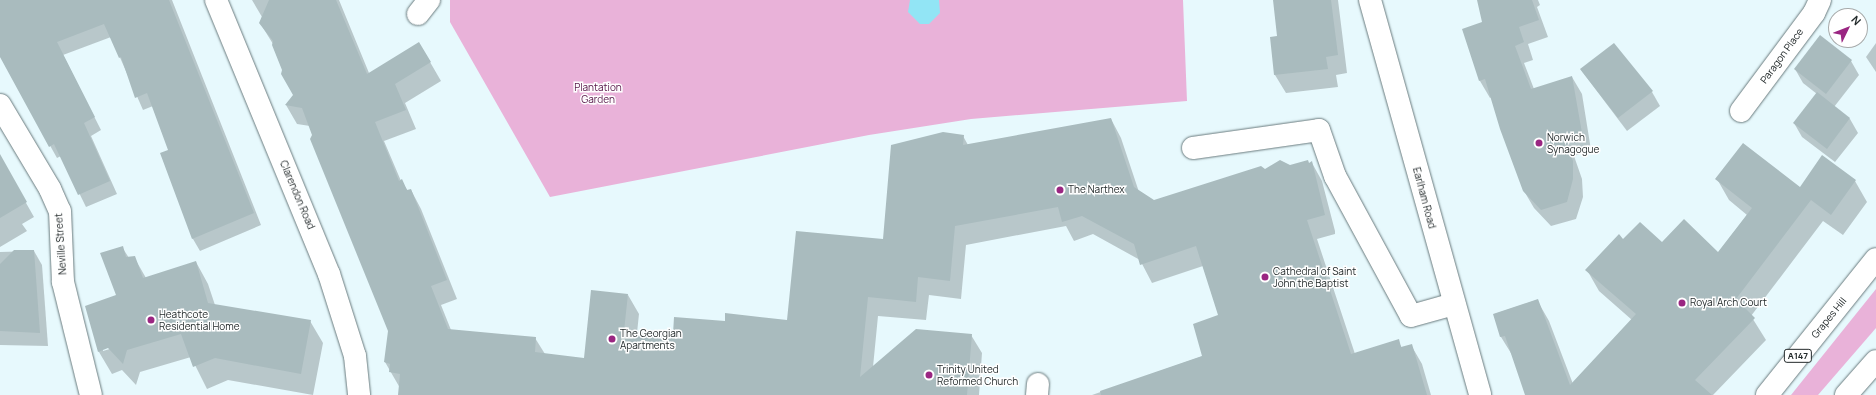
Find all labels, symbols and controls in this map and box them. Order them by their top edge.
north arrow [1828,8,1868,48]
text: N [1848,12,1865,28]
street label: Paragon Place [1758,26,1806,86]
park label: Plantation Garden [574,81,622,104]
place label: Norwich Synagogue [1547,131,1599,154]
marker: Norwich Synagogue [1534,138,1544,148]
street label: Clarendon Road [277,159,317,231]
street label: Earlham Road [1410,166,1438,230]
place label: The Narthex [1068,184,1125,196]
marker: The Narthex [1055,185,1065,195]
street label: Neville Street [53,213,69,275]
place label: Cathedral of Saint John the Baptist [1273,265,1356,288]
marker: Cathedral of Saint John the Baptist [1260,272,1270,282]
street label: Grapes Hill [1809,295,1849,341]
place label: Royal Arch Court [1690,297,1767,309]
marker: Royal Arch Court [1677,298,1687,308]
place label: Heathcote Residential Home [159,308,240,332]
marker: Heathcote Residential Home [146,315,156,325]
place label: The Georgian Apartments [620,327,682,350]
marker: The Georgian Apartments [607,334,617,344]
road number: A147 [1783,349,1813,363]
place label: Trinity United Reformed Church [937,363,1018,386]
marker: Trinity United Reformed Church [924,370,934,380]

